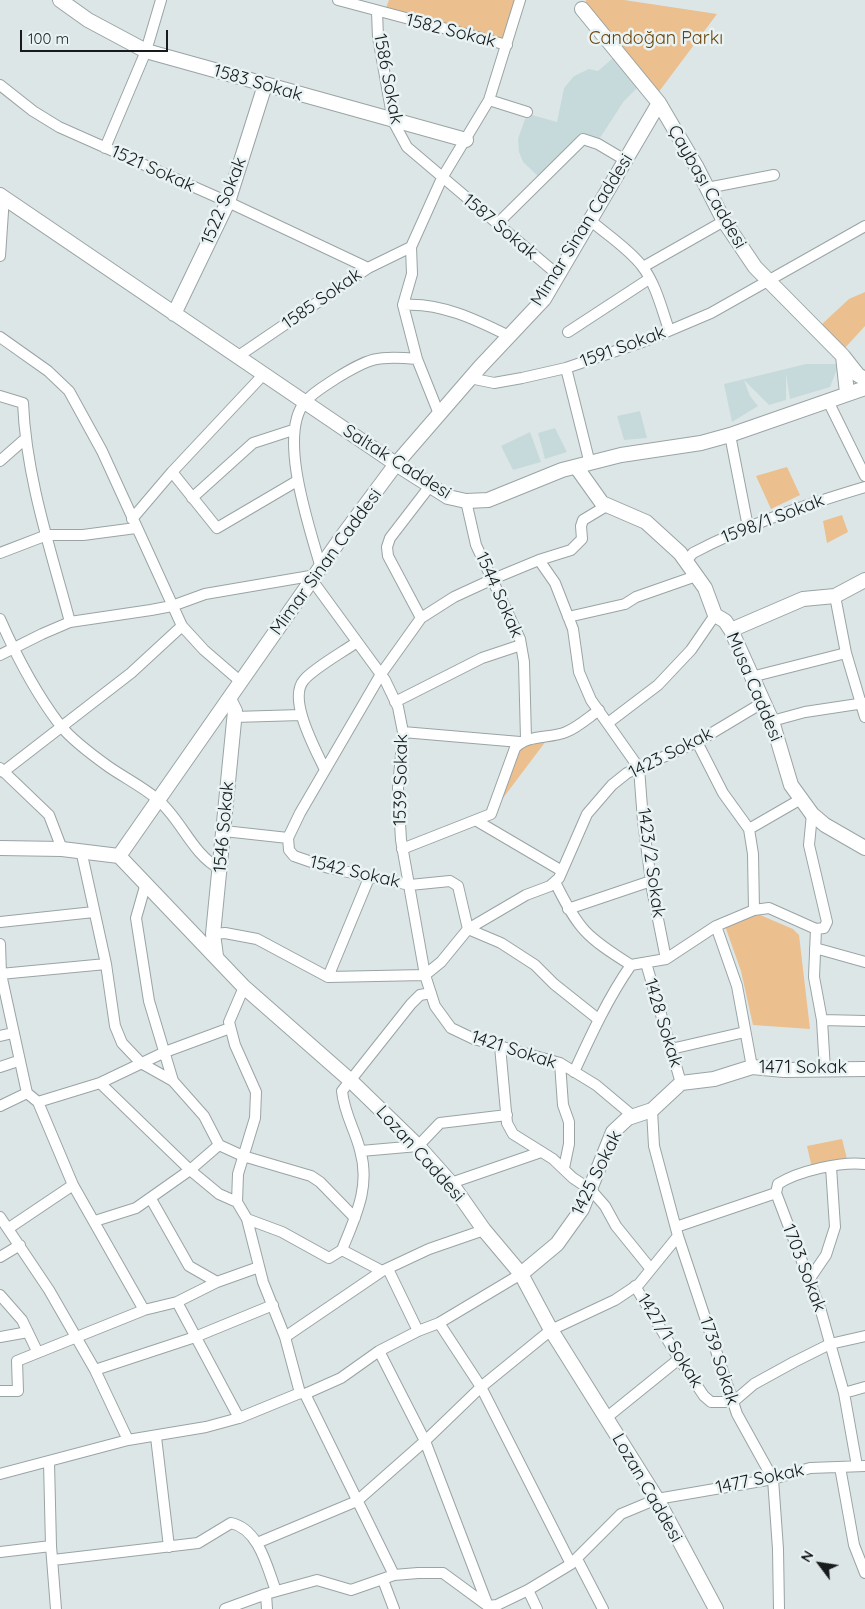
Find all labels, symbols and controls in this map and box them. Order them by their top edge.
street label: 1582 Sokak [404,9,498,53]
scale bar [22,20,170,52]
park label: Candoğan Parkı [589,28,723,50]
text: 100 m [28,29,69,48]
street label: 1586 Sokak [369,32,407,126]
street label: 1583 Sokak [211,60,305,106]
street label: Çaybaşı Caddesi [663,121,751,253]
street label: 1521 Sokak [108,141,198,197]
street label: Mimar Sinan Caddesi [526,150,638,310]
street label: 1522 Sokak [197,154,251,248]
street label: 1587 Sokak [458,190,542,264]
street label: 1585 Sokak [278,264,366,334]
street label: 1591 Sokak [577,322,669,372]
street label: Saltak Caddesi [339,420,455,504]
street label: Mimar Sinan Caddesi [266,485,386,639]
street label: 1598/1 Sokak [719,490,827,548]
street label: 1544 Sokak [471,549,527,641]
street label: Musa Caddesi [721,629,787,745]
street label: 1423 Sokak [625,723,717,783]
street label: 1539 Sokak [389,734,413,826]
street label: 1546 Sokak [209,780,239,874]
street label: 1423/2 Sokak [633,807,669,919]
street label: 1542 Sokak [308,851,402,893]
street label: 1428 Sokak [639,976,687,1070]
street label: 1421 Sokak [469,1026,559,1074]
street label: 1471 Sokak [759,1057,847,1079]
street label: Lozan Caddesi [371,1101,469,1207]
street label: 1425 Sokak [567,1127,627,1219]
street label: 1703 Sokak [777,1221,831,1315]
street label: 1427/1 Sokak [633,1290,707,1392]
street label: 1739 Sokak [695,1314,743,1408]
street label: Lozan Caddesi [607,1430,687,1546]
street label: 1477 Sokak [714,1459,806,1499]
north arrow [795,1539,845,1589]
text: N [797,1547,818,1565]

